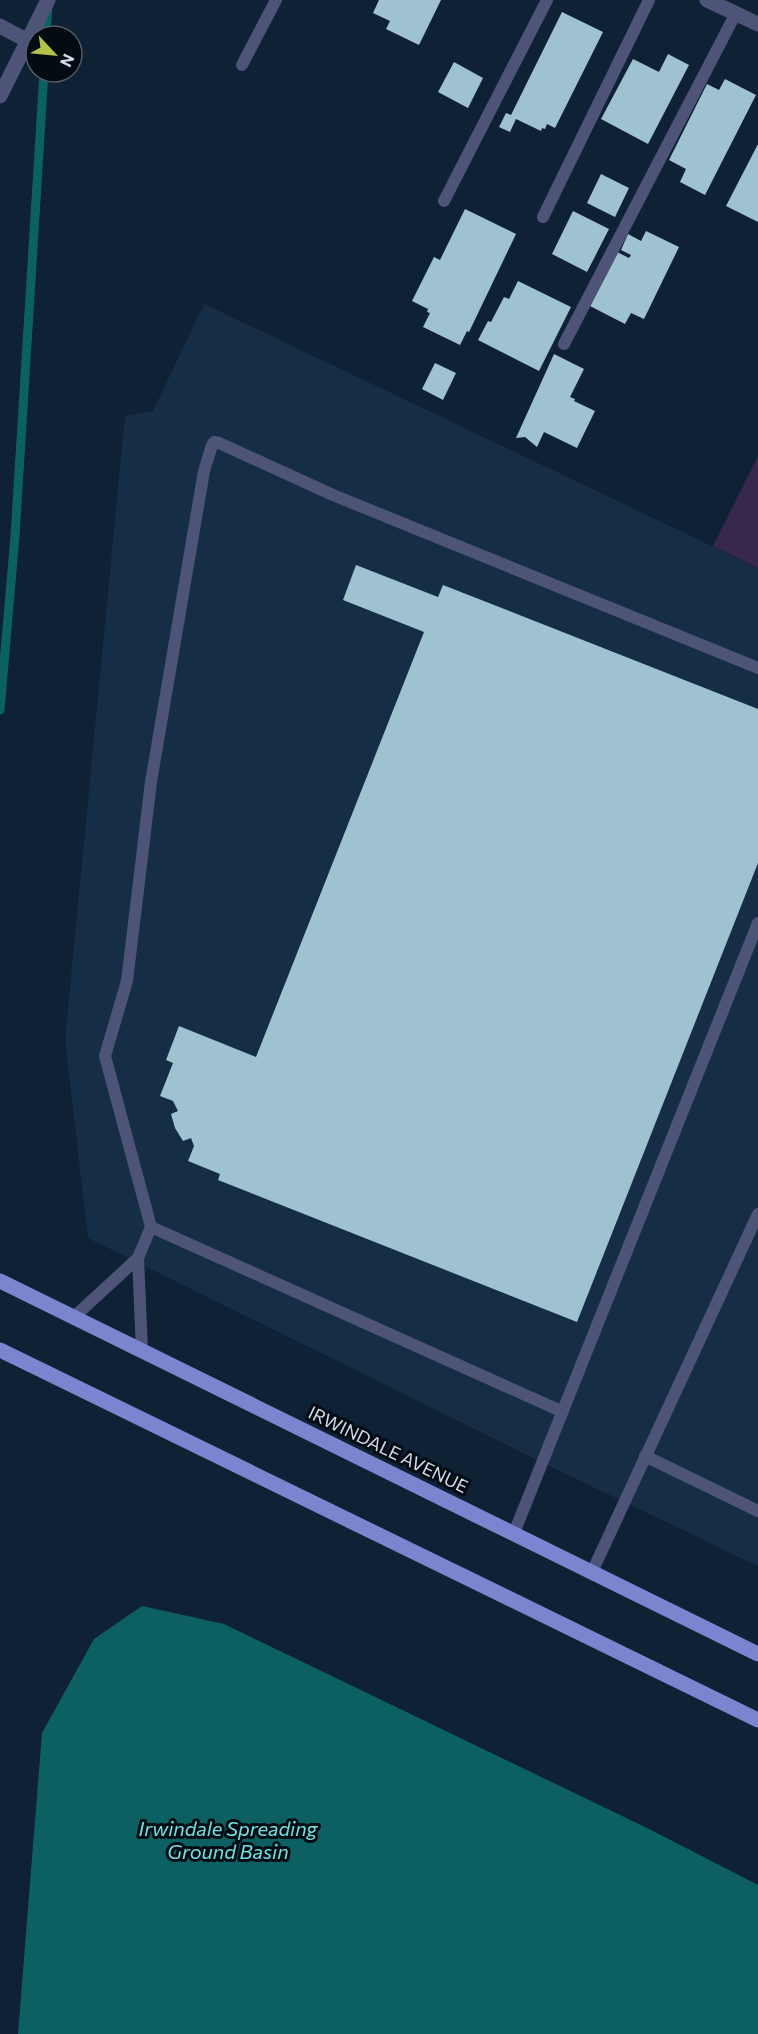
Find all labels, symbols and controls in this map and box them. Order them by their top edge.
north arrow [24,24,84,84]
text: N [57,51,79,70]
street label: IRWINDALE AVENUE [305,1401,472,1497]
water label: Irwindale Spreading Ground Basin [139,1816,319,1863]

